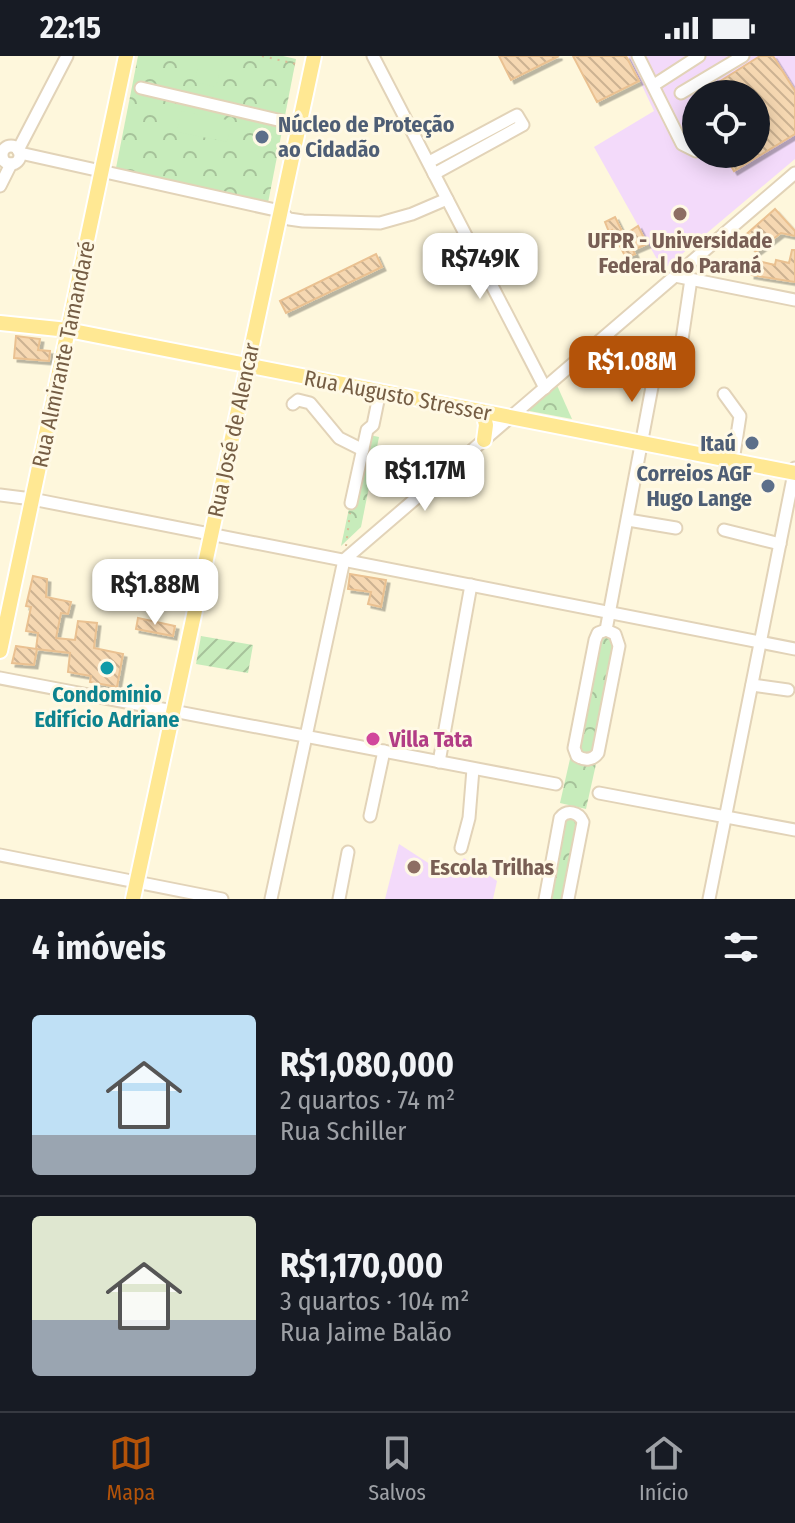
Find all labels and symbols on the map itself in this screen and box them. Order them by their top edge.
place label: Núcleo de Proteção ao Cidadão [278,111,455,163]
marker: Núcleo de Proteção ao Cidadão [253,128,271,146]
marker: UFPR - Universidade Federal do Paraná [671,205,689,223]
place label: UFPR - Universidade Federal do Paraná [587,227,773,279]
pin: R$749K [415,233,545,301]
street label: Rua Almirante Tamandaré [26,238,101,470]
pin: R$1.08M [558,336,706,404]
street label: Rua José de Alencar [202,340,265,520]
street label: Rua Augusto Stresser [302,364,494,427]
place label: Itaú [700,430,736,457]
marker: Itaú [743,434,761,452]
pin: R$1.17M [351,445,499,513]
place label: Correios AGF Hugo Lange [636,460,752,512]
marker: Correios AGF Hugo Lange [759,477,777,495]
pin: R$1.88M [81,559,229,627]
marker: Condomínio Edifício Adriane [98,659,116,677]
place label: Condomínio Edifício Adriane [35,681,179,733]
place label: Villa Tata [388,726,473,753]
marker: Villa Tata [364,730,382,748]
place label: Escola Trilhas [430,854,554,881]
marker: Escola Trilhas [405,858,423,876]

